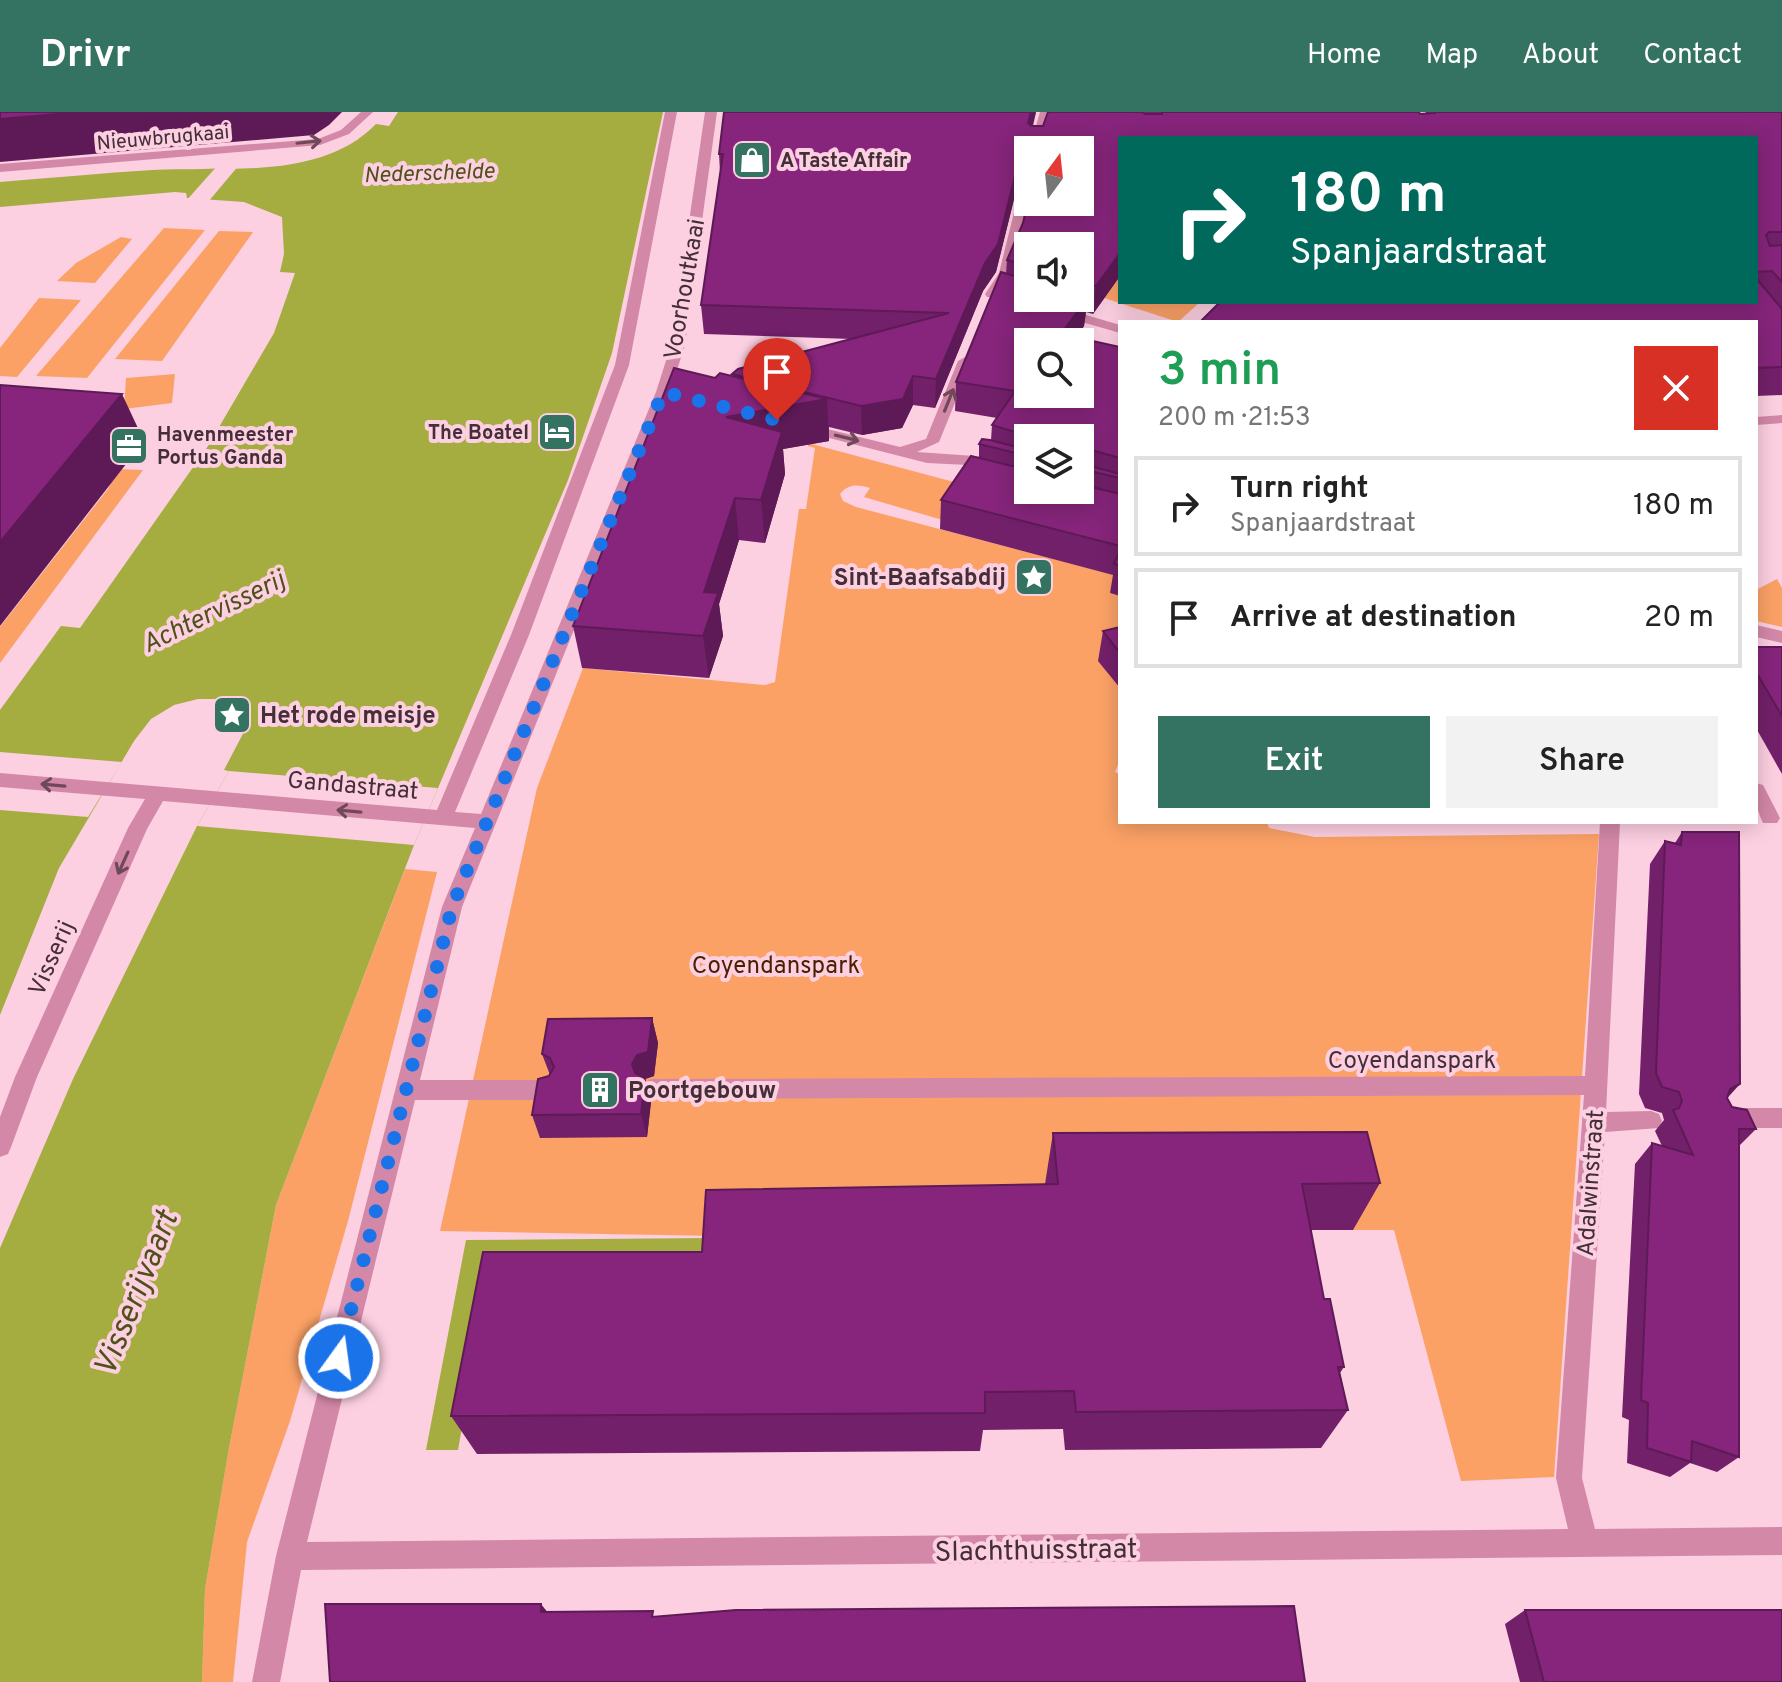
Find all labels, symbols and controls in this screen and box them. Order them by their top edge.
text: Drivr [40,32,131,81]
text: Home [1307,38,1381,74]
text: Map [1425,38,1478,74]
text: About [1522,38,1599,74]
text: Contact [1643,38,1742,74]
street label: Nieuwbrugkaai [96,120,231,158]
one-way arrow [295,135,322,150]
north arrow [1014,136,1094,216]
map controls [1014,136,1094,504]
shop icon: A Taste Affair [731,139,773,181]
place label: A Taste Affair [780,149,908,175]
water label: Nederschelde [363,159,495,190]
text: 180 m [1290,162,1447,232]
icon: right [1158,168,1262,272]
street label: Voorhoutkaai [659,217,713,362]
text: Spanjaardstraat [1290,231,1547,277]
button: sound [1014,232,1094,312]
button: search [1014,328,1094,408]
pin [743,338,811,420]
text: 3 min [1158,342,1281,402]
button: close [1634,346,1718,430]
icon: arrive [755,350,799,394]
one-way arrow [943,388,957,413]
text: 200 m · 21:53 [1158,402,1311,435]
hotel icon: The Boatel [536,411,578,453]
place label: The Boatel [428,421,529,447]
place label: Havenmeester Portus Ganda [157,423,294,472]
button: layers [1014,424,1094,504]
office icon: Havenmeester Portus Ganda [108,425,150,467]
one-way arrow [834,432,860,447]
text: Turn right [1230,471,1368,508]
icon: right [1162,484,1206,528]
text: 180 m [1633,488,1714,525]
text: Spanjaardstraat [1230,508,1416,541]
place icon: Sint-Baafsabdij [1013,556,1055,598]
water label: Achtervisserij [137,564,292,662]
place label: Sint-Baafsabdij [834,564,1006,594]
icon: arrive [1162,596,1206,640]
text: Arrive at destination [1230,600,1516,637]
text: 20 m [1644,600,1714,637]
place icon: Het rode meisje [211,694,253,736]
place label: Het rode meisje [260,702,436,732]
button: Exit [1158,716,1430,808]
button: Share [1446,716,1718,808]
street label: Gandastraat [286,766,420,808]
one-way arrow [40,777,67,792]
one-way arrow [336,803,363,818]
one-way arrow [114,851,129,875]
street label: Visserij [23,916,83,1001]
park label: Coyendanspark [692,952,860,982]
street label: Coyendanspark [1328,1047,1496,1077]
building icon: Poortgebouw [579,1069,621,1111]
place label: Poortgebouw [628,1077,776,1107]
street label: Adalwinstraat [1572,1109,1612,1258]
water label: Visserijvaart [87,1204,190,1382]
position arrow [297,1316,381,1400]
street label: Slachthuisstraat [934,1532,1138,1572]

